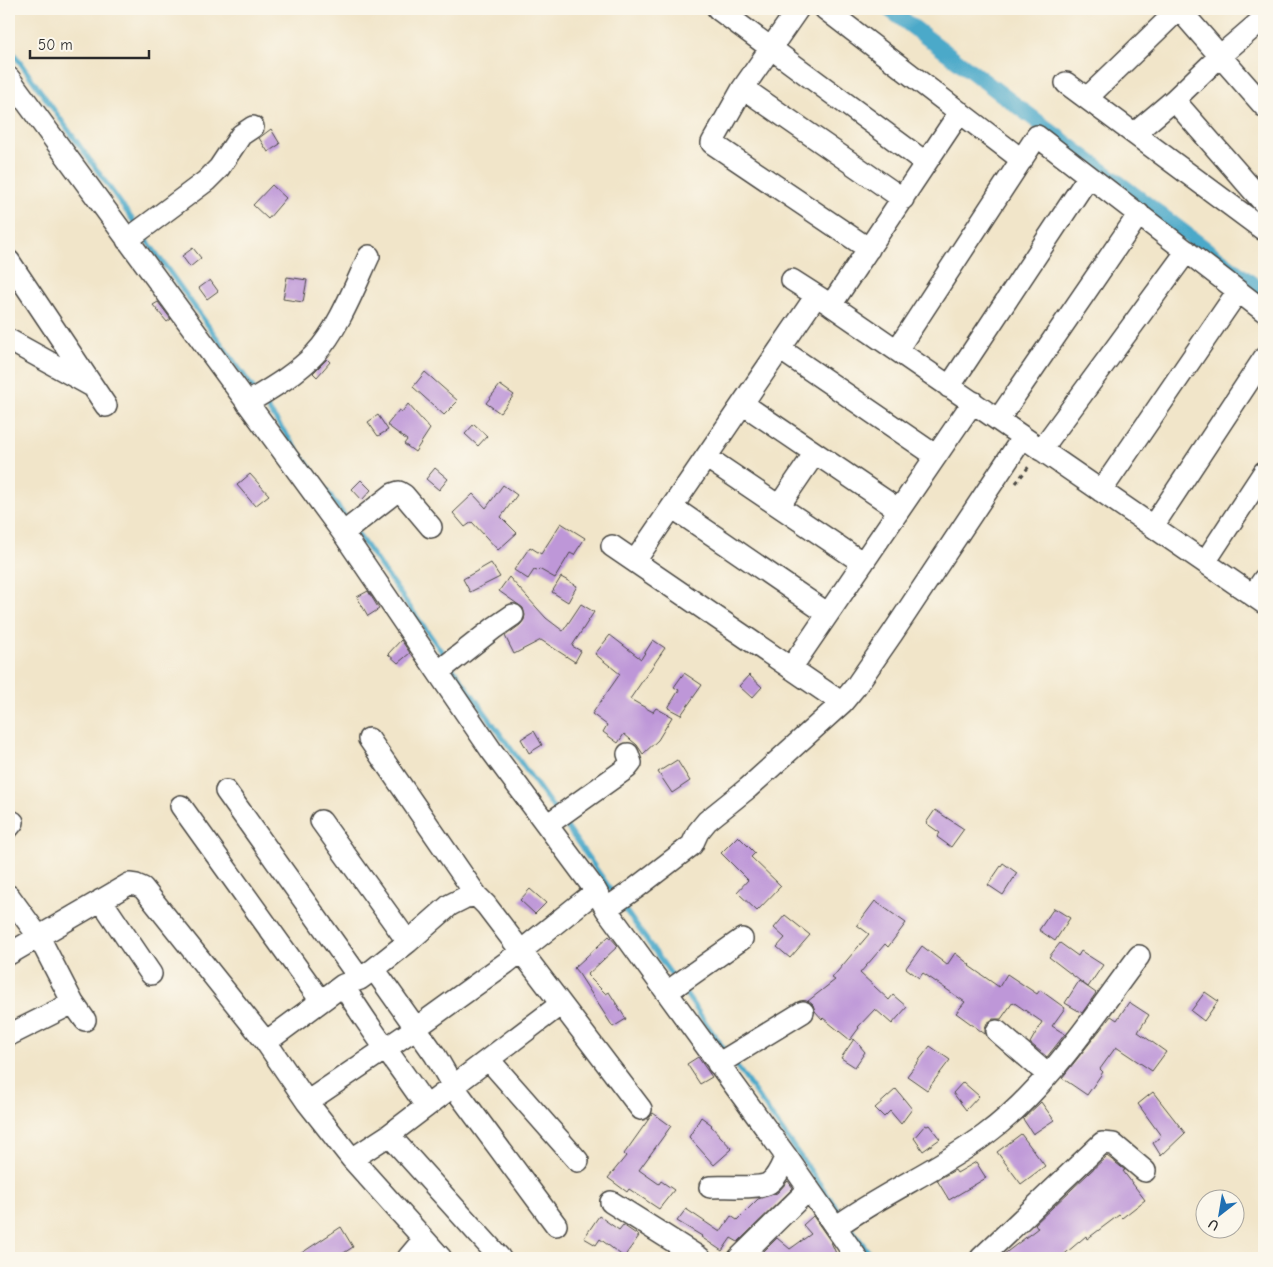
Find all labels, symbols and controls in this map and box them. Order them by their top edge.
scale bar [30,28,149,60]
text: 50 m [38,36,73,54]
north arrow [1196,1190,1246,1240]
text: U [1205,1215,1222,1234]

